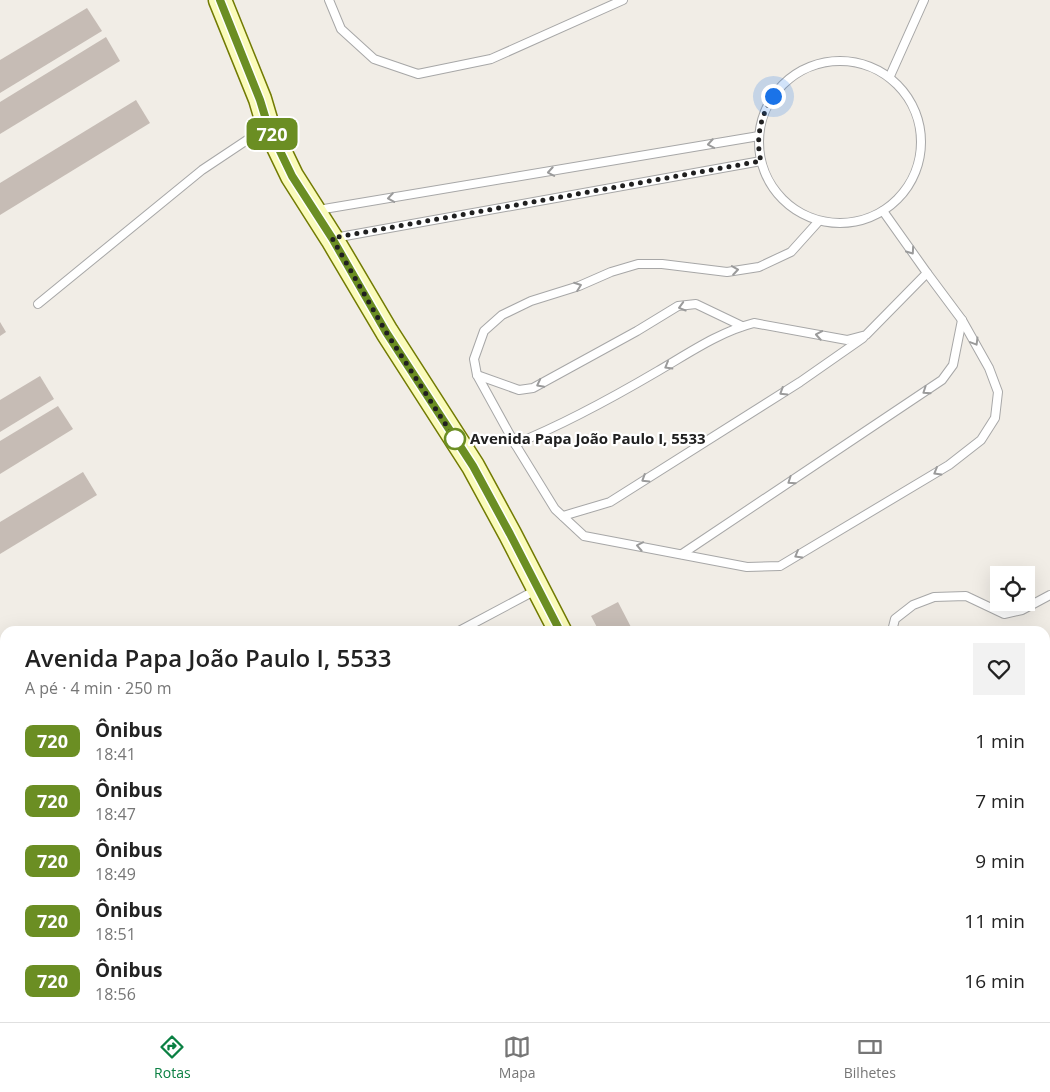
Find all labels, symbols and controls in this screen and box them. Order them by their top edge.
your location [761,84,786,109]
line badge: 720 [243,118,301,150]
text: 720 [257,122,287,146]
one-way arrow [707,138,715,149]
one-way arrow [547,166,556,176]
one-way arrow [386,193,395,203]
one-way arrow [905,245,914,255]
one-way arrow [731,266,740,276]
one-way arrow [573,282,581,292]
one-way arrow [678,301,686,311]
one-way arrow [814,330,823,341]
one-way arrow [968,336,978,345]
one-way arrow [664,359,673,369]
one-way arrow [536,378,545,388]
one-way arrow [922,385,932,394]
one-way arrow [779,386,788,396]
marker: Avenida Papa João Paulo I, 5533 [444,428,466,450]
place label: Avenida Papa João Paulo I, 5533 [470,428,706,448]
one-way arrow [934,466,943,476]
one-way arrow [642,473,651,482]
one-way arrow [787,475,796,485]
one-way arrow [635,541,644,552]
one-way arrow [794,549,803,559]
map controls [990,566,1035,611]
button: locate [990,566,1035,611]
text: Avenida Papa João Paulo I, 5533 [25,641,391,674]
button: heart [973,643,1025,695]
text: A pé · 4 min · 250 m [25,677,171,699]
text: Ônibus [95,717,162,743]
text: 1 min [975,728,1025,754]
text: 720 [37,729,68,753]
text: 18:41 [95,743,136,765]
text: Ônibus [95,777,162,803]
text: 7 min [975,788,1025,814]
text: 720 [37,789,68,813]
text: 18:47 [95,803,136,825]
text: Ônibus [95,837,162,863]
text: 9 min [975,848,1025,874]
text: 720 [37,849,68,873]
text: 18:49 [95,863,136,885]
text: Ônibus [95,897,162,923]
text: 11 min [964,908,1025,934]
text: 720 [37,909,68,933]
text: 18:51 [95,923,136,945]
text: Ônibus [95,957,162,983]
text: 16 min [964,968,1025,994]
text: 720 [37,969,68,993]
text: 18:56 [95,983,136,1005]
tab: Rotas [154,1033,191,1082]
tab: Mapa [499,1033,536,1082]
tab: Bilhetes [844,1033,896,1082]

